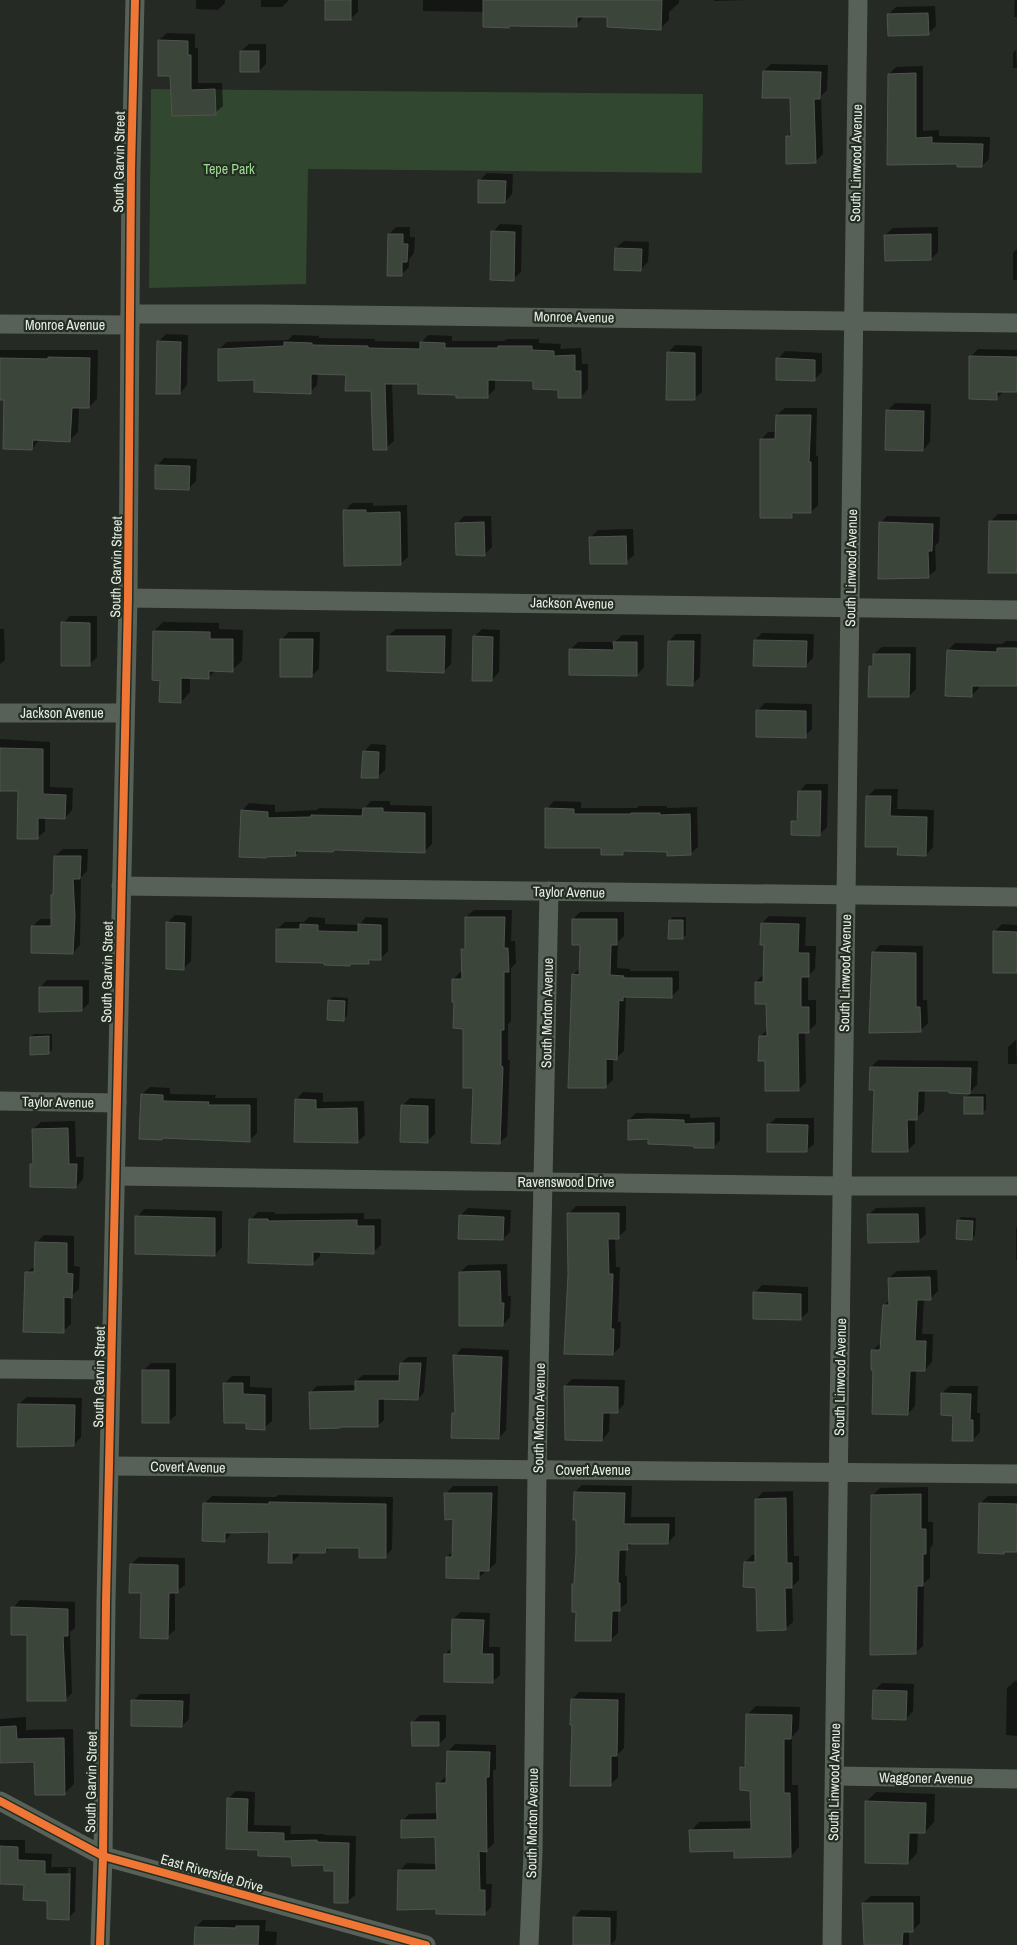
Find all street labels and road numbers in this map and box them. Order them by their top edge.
street label: South Linwood Avenue [846,104,866,222]
street label: South Garvin Street [109,111,129,213]
street label: Monroe Avenue [534,307,614,327]
street label: Monroe Avenue [25,316,105,334]
street label: South Linwood Avenue [841,509,861,627]
street label: South Garvin Street [106,516,126,618]
street label: Jackson Avenue [530,593,614,613]
street label: Jackson Avenue [20,704,104,722]
street label: Taylor Avenue [533,882,605,902]
street label: South Linwood Avenue [835,914,855,1032]
street label: South Garvin Street [97,921,117,1023]
street label: South Morton Avenue [537,958,557,1068]
street label: Taylor Avenue [22,1092,94,1112]
street label: Ravenswood Drive [518,1173,614,1191]
street label: South Linwood Avenue [830,1318,850,1436]
street label: South Garvin Street [89,1326,109,1428]
street label: South Morton Avenue [529,1363,549,1473]
street label: Covert Avenue [150,1457,226,1477]
street label: Covert Avenue [555,1461,631,1479]
street label: South Linwood Avenue [824,1723,844,1841]
street label: South Garvin Street [81,1731,101,1833]
street label: South Morton Avenue [522,1768,542,1878]
street label: Waggoner Avenue [879,1768,973,1788]
street label: East Riverside Drive [159,1850,265,1896]

